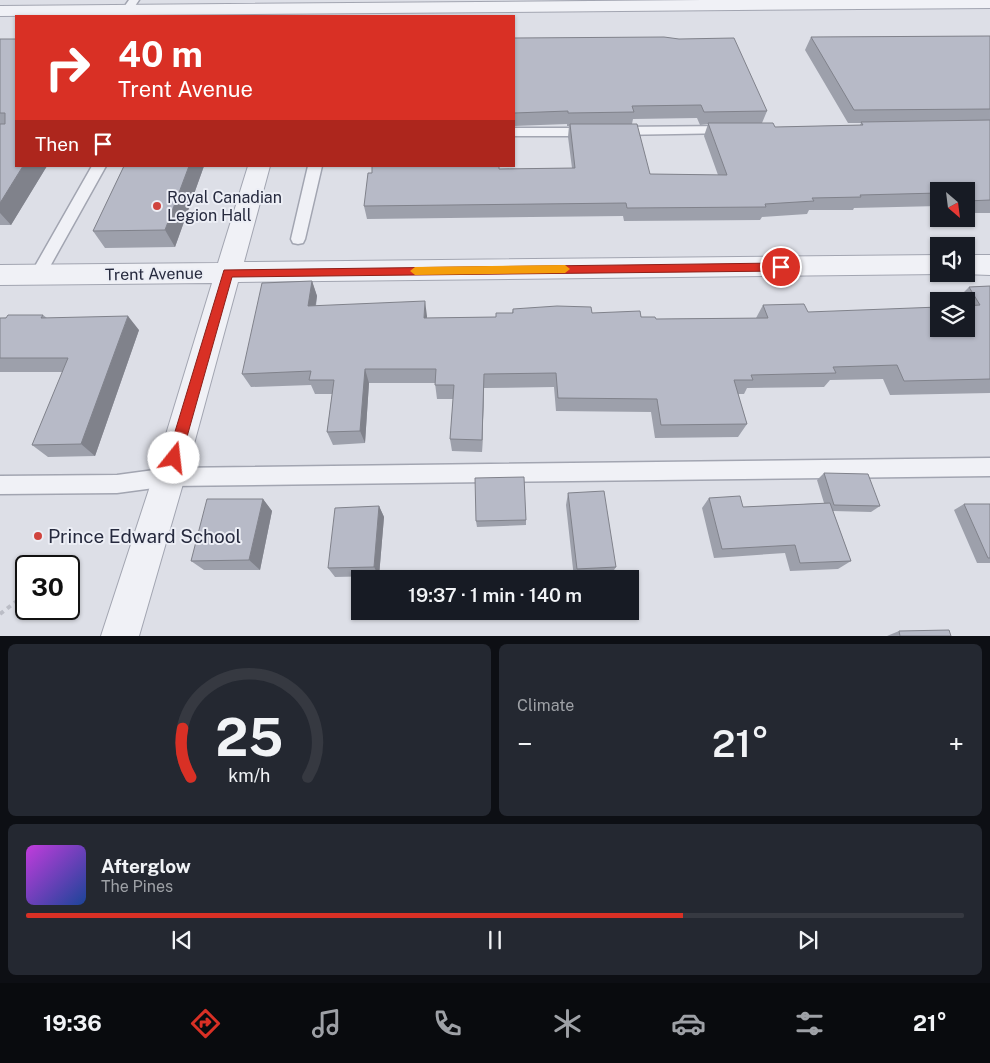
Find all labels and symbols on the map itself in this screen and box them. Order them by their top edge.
north arrow [930,182,975,228]
place label: Royal Canadian Legion Hall [167,188,282,225]
marker: Royal Canadian Legion Hall [151,200,163,212]
pin [760,246,802,288]
street label: Trent Avenue [105,264,203,284]
position arrow [147,431,199,483]
place label: Prince Edward School [48,525,241,547]
marker: Prince Edward School [32,530,44,542]
speed limit sign: 30 [15,555,80,620]

